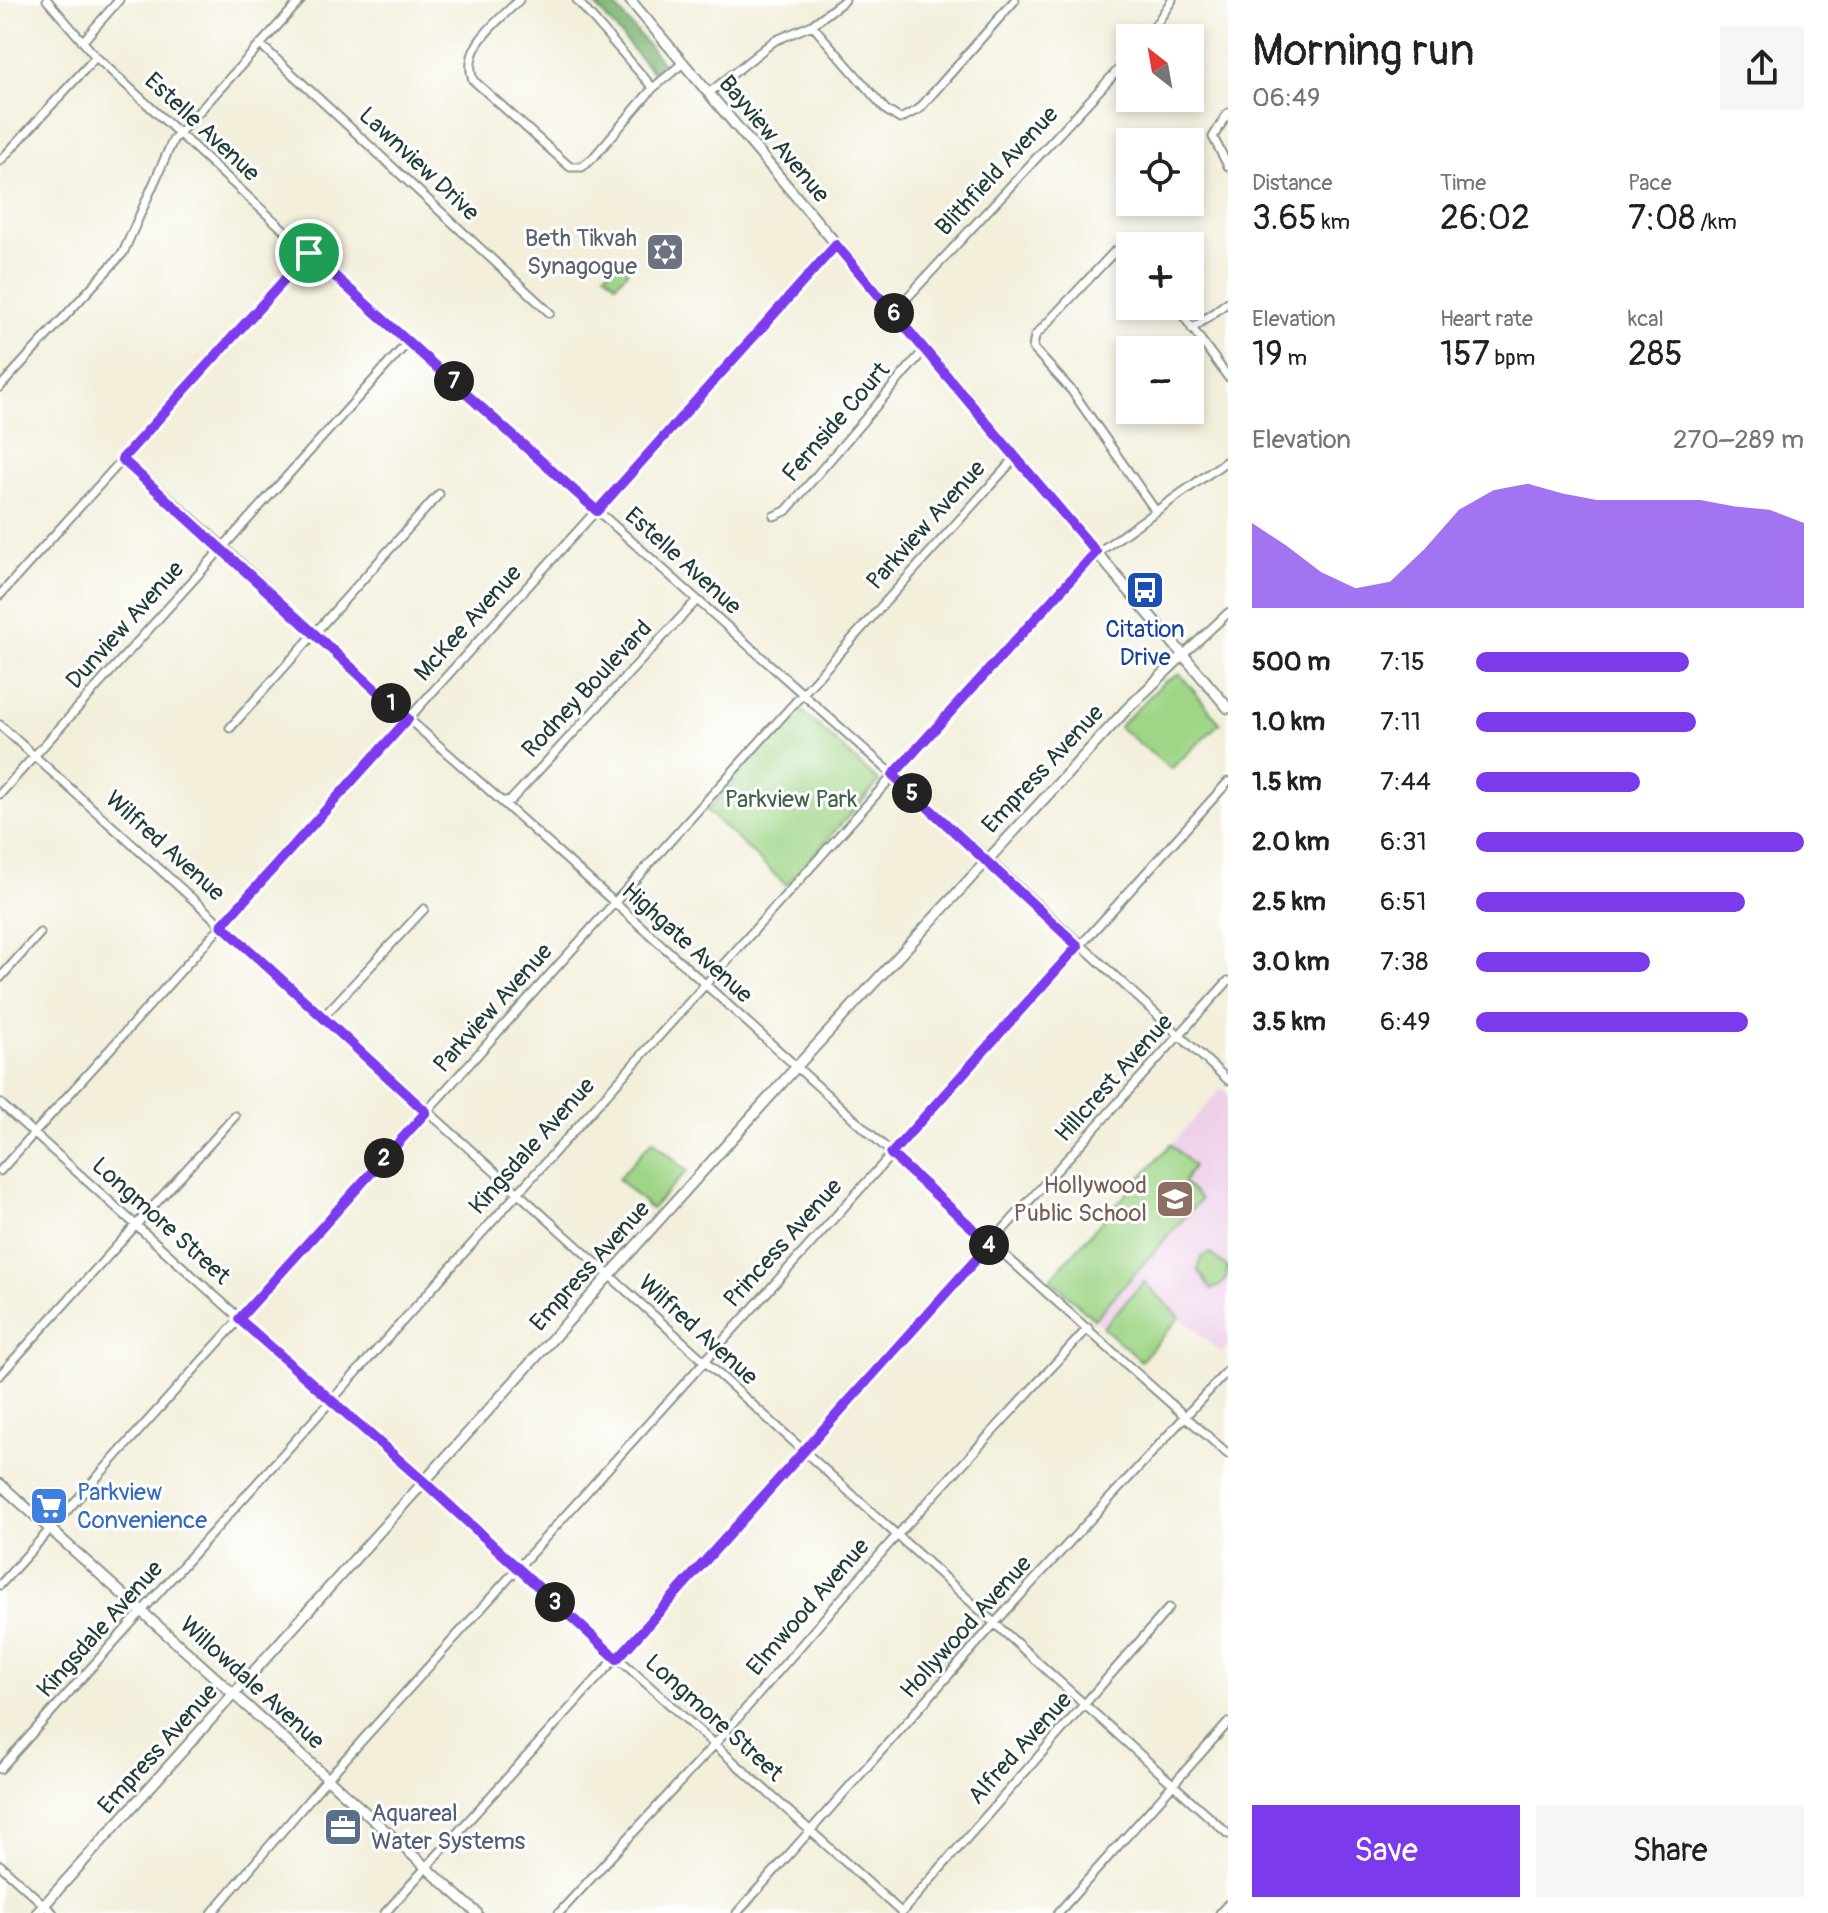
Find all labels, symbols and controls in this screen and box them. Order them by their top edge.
north arrow [1116,24,1204,112]
map controls [1116,24,1204,424]
text: Morning run [1252,24,1475,79]
button: share [1720,26,1804,110]
street label: Estelle Avenue [138,66,266,188]
street label: Bayview Avenue [712,70,836,209]
text: 06:49 [1252,82,1320,114]
street label: Blithfield Avenue [930,100,1065,242]
street label: Lawnview Drive [353,101,485,227]
button: locate [1116,128,1204,216]
text: Distance [1252,169,1332,197]
text: Time [1440,169,1486,197]
text: Pace [1628,169,1672,197]
text: 3.65 [1252,197,1317,240]
text: 26:02 [1440,197,1530,240]
text: 7:08 [1628,197,1695,240]
text: km [1317,208,1350,236]
text: /km [1695,208,1737,236]
pin [275,219,343,287]
place label: Beth Tikvah Synagogue [525,224,637,281]
icon: arrive [287,231,331,275]
synagogue icon: Beth Tikvah Synagogue [644,231,686,273]
button: + [1116,232,1204,320]
pin: 6 [874,293,914,333]
text: 6 [888,299,900,327]
text: Elevation [1252,305,1336,333]
text: Heart rate [1440,305,1533,333]
text: kcal [1628,305,1664,333]
text: 19 [1252,333,1283,376]
text: 157 [1440,333,1490,376]
text: 285 [1628,333,1683,376]
button: − [1116,336,1204,424]
text: m [1283,344,1307,372]
text: bpm [1490,344,1535,372]
street label: Fernside Court [776,356,896,488]
pin: 7 [434,361,474,401]
text: 7 [448,367,460,395]
text: Elevation [1252,424,1351,456]
text: 270–289 m [1673,424,1804,456]
street label: Parkview Avenue [860,454,992,596]
street label: Estelle Avenue [619,501,747,621]
street label: Dunview Avenue [60,555,190,695]
street label: McKee Avenue [408,559,528,687]
bus stop icon: Citation Drive [1124,569,1166,611]
street label: Rodney Boulevard [516,614,658,764]
place label: Citation Drive [1105,615,1185,672]
text: 500 m [1252,646,1330,678]
text: 7:15 [1380,646,1425,678]
pin: 1 [371,683,411,723]
text: 1 [387,689,395,717]
street label: Empress Avenue [976,698,1110,839]
text: 1.0 km [1252,706,1325,738]
text: 7:11 [1380,706,1421,738]
text: 1.5 km [1252,766,1322,798]
text: 7:44 [1380,766,1431,798]
pin: 5 [892,773,932,813]
text: 5 [906,779,918,807]
street label: Wilfred Avenue [99,785,231,907]
park label: Parkview Park [725,785,857,814]
text: 2.0 km [1252,826,1330,858]
text: 6:31 [1380,826,1427,858]
street label: Highgate Avenue [616,877,759,1009]
text: 2.5 km [1252,886,1326,918]
text: 6:51 [1380,886,1426,918]
street label: Parkview Avenue [427,937,559,1079]
text: 3.0 km [1252,946,1330,978]
text: 7:38 [1380,946,1428,978]
text: 3.5 km [1252,1006,1326,1038]
text: 6:49 [1380,1006,1431,1038]
street label: Hillcrest Avenue [1049,1008,1179,1148]
street label: Kingsdale Avenue [463,1071,601,1220]
pin: 2 [364,1138,404,1178]
text: 2 [378,1144,390,1172]
street label: Longmore Street [86,1151,236,1291]
place label: Hollywood Public School [1014,1171,1147,1228]
street label: Princess Avenue [718,1172,849,1313]
school or university icon: Hollywood Public School [1154,1178,1196,1220]
street label: Empress Avenue [524,1195,656,1337]
pin: 4 [969,1225,1009,1265]
text: 4 [983,1231,995,1259]
street label: Wilfred Avenue [632,1269,764,1391]
place label: Parkview Convenience [77,1478,207,1535]
supermarket icon: Parkview Convenience [28,1485,70,1527]
street label: Elmwood Avenue [741,1532,876,1682]
street label: Hollywood Avenue [894,1549,1038,1705]
street label: Kingsdale Avenue [31,1554,169,1703]
pin: 3 [535,1582,575,1622]
text: 3 [549,1588,561,1616]
street label: Willowdale Avenue [174,1610,330,1756]
street label: Longmore Street [639,1648,789,1788]
street label: Empress Avenue [92,1678,224,1820]
street label: Alfred Avenue [962,1686,1078,1810]
place label: Aquareal Water Systems [371,1799,525,1856]
button: Save [1252,1805,1520,1897]
button: Share [1536,1805,1804,1897]
office icon: Aquareal Water Systems [322,1806,364,1848]

